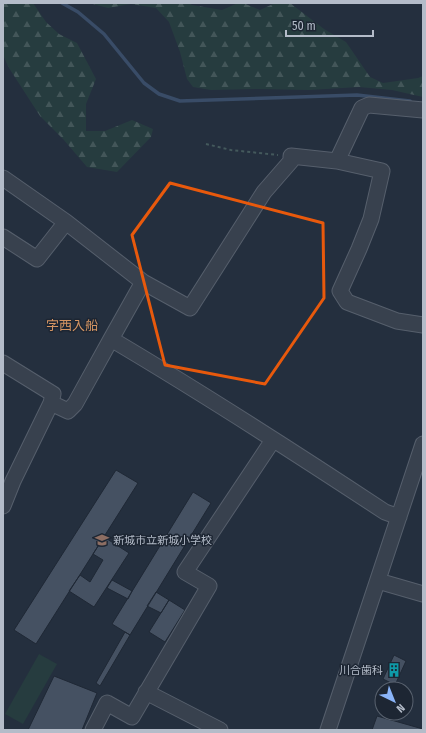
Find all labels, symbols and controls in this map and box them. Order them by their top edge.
scale bar [286,12,373,38]
text: 50 m [292,19,316,33]
district label: 字西入船 [46,318,98,333]
school or university icon: 新城市立新城小学校 [94,532,110,548]
place label: 新城市立新城小学校 [113,534,212,547]
building icon: 川合歯科 [386,662,402,678]
place label: 川合歯科 [339,664,383,677]
north arrow [374,681,414,721]
text: N [394,701,407,715]

